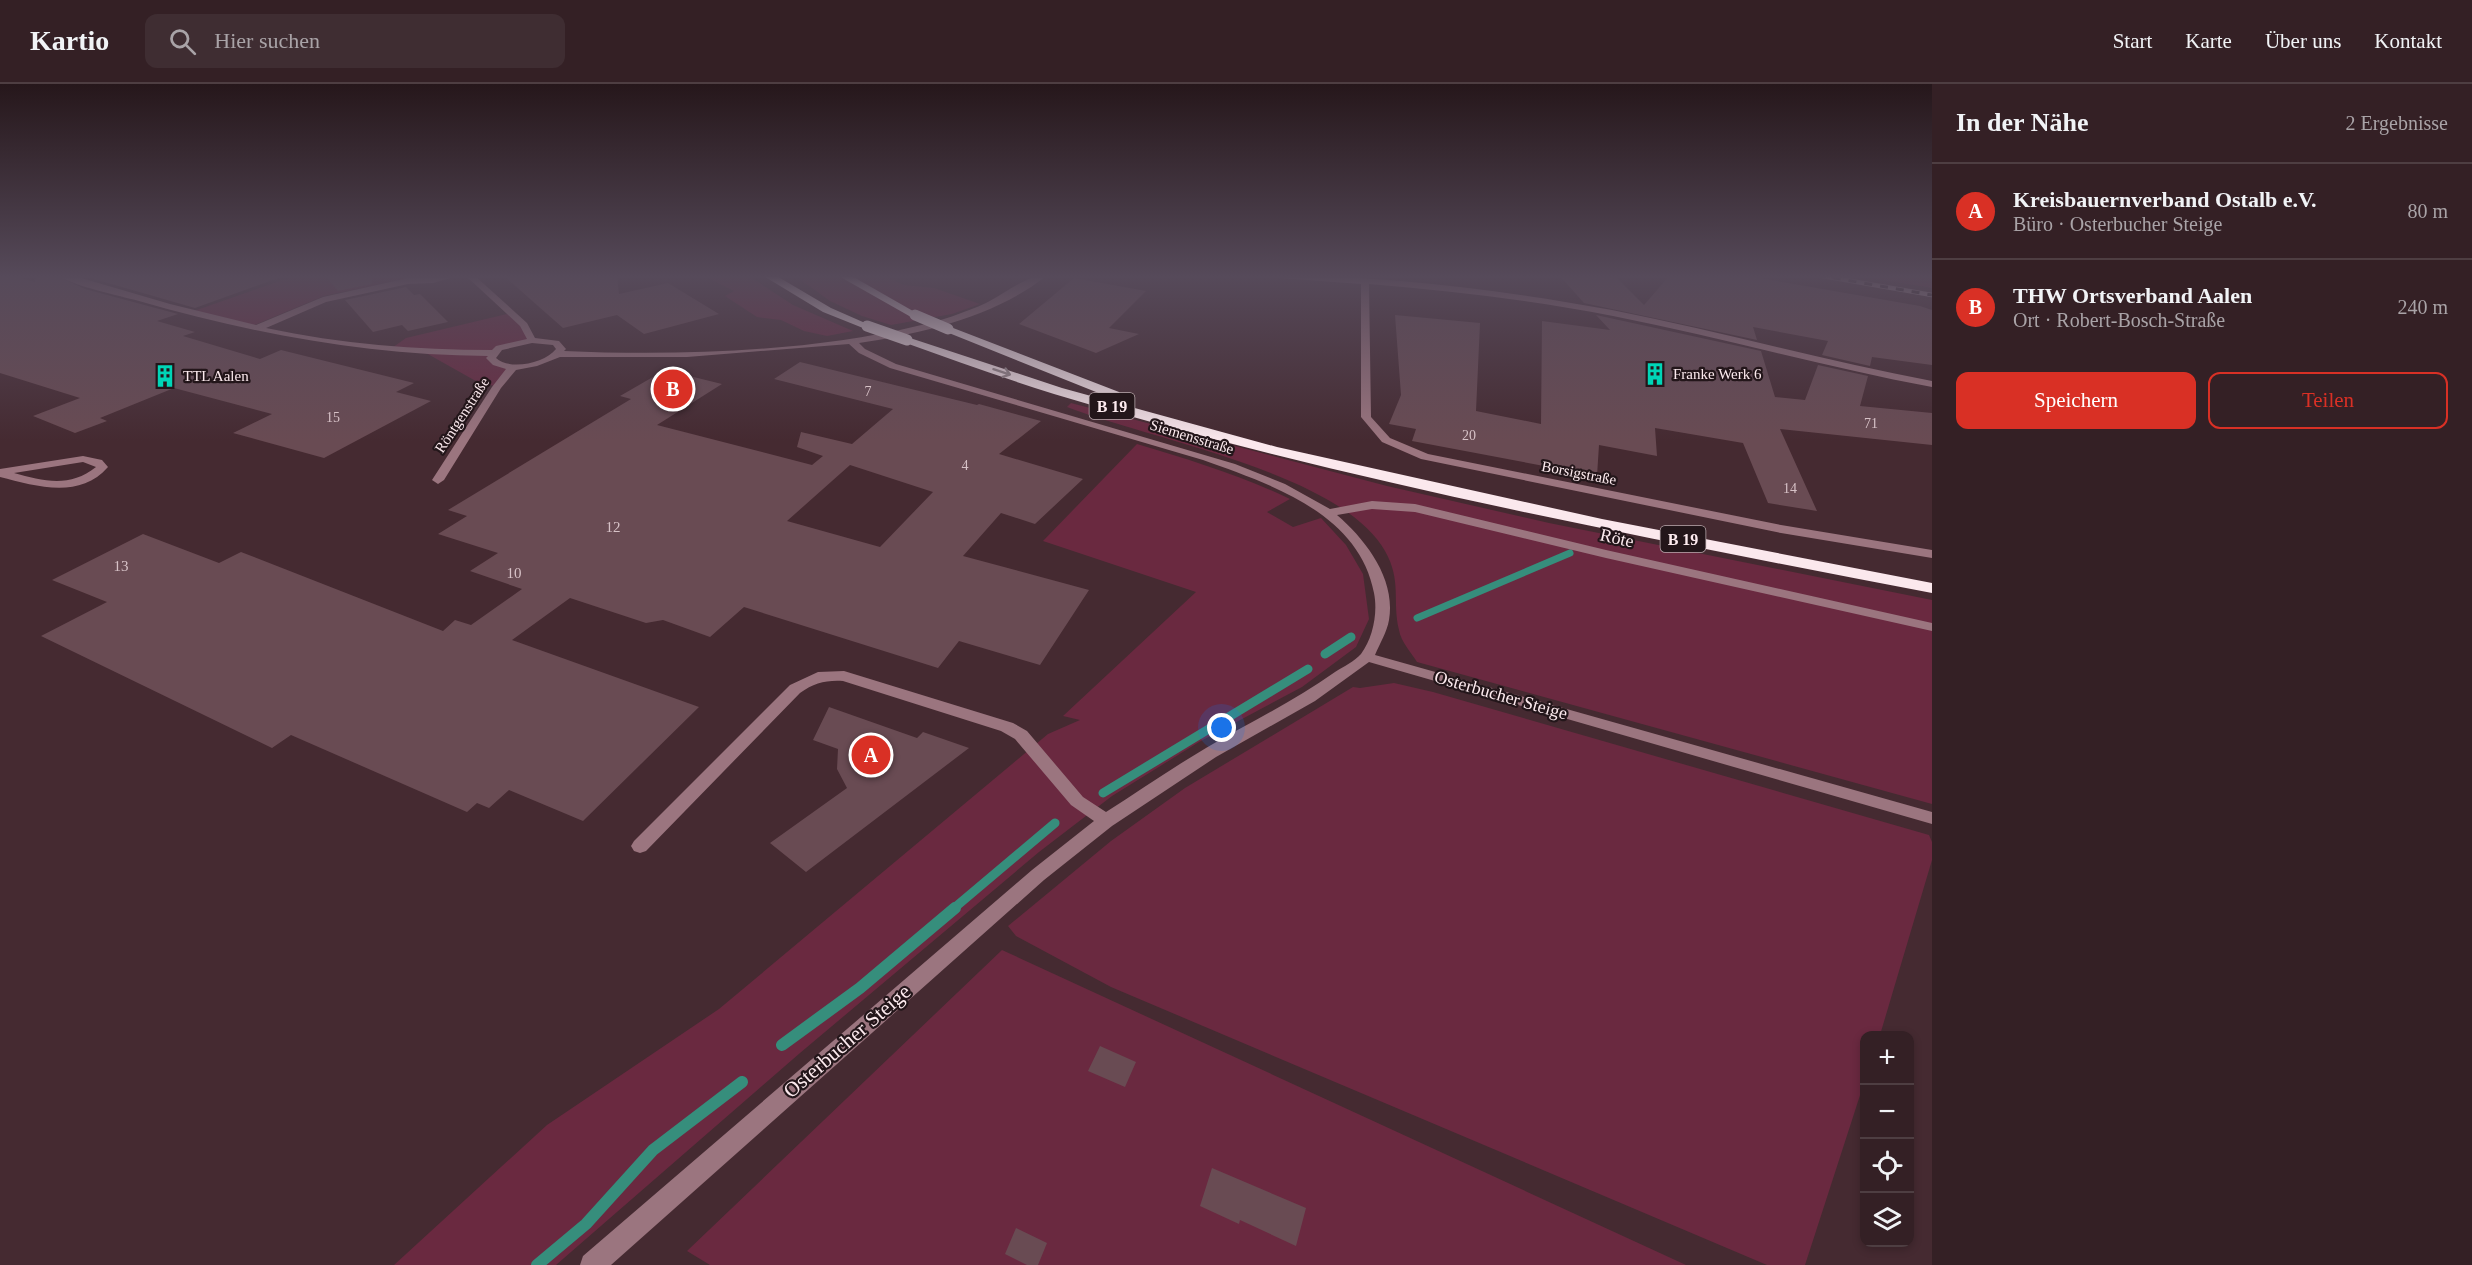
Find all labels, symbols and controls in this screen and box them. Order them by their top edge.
search box [145,14,565,68]
text: Kartio [30,25,109,56]
icon: search [166,25,199,58]
text: Hier suchen [214,28,320,53]
text: Start [2113,29,2152,53]
text: Karte [2185,29,2232,53]
text: Über uns [2265,29,2341,53]
text: Kontakt [2374,29,2442,53]
text: In der Nähe [1956,108,2088,137]
text: 2 Ergebnisse [2346,112,2448,134]
text: Kreisbauernverband Ostalb e.V. [2013,187,2317,212]
text: A [1968,200,1983,222]
text: 80 m [2407,200,2448,222]
text: Büro · Osterbucher Steige [2013,213,2222,235]
text: THW Ortsverband Aalen [2013,283,2252,308]
text: B [1969,296,1982,318]
text: 240 m [2397,296,2448,318]
text: Ort · Robert-Bosch-Straße [2013,309,2225,331]
building icon: Franke Werk 6 [1642,361,1668,387]
building icon: TTL Aalen [152,363,178,389]
pin: B [654,366,692,412]
place label: Franke Werk 6 [1673,366,1762,382]
place label: TTL Aalen [183,368,249,384]
one-way arrow [992,368,1011,379]
button: Speichern [1956,372,2196,429]
button: Teilen [2208,372,2448,429]
street label: Röntgenstraße [432,374,492,456]
house number: 7 [865,384,872,399]
road number: B 19 [1090,393,1134,419]
house number: 15 [326,410,340,425]
house number: 71 [1864,416,1878,431]
street label: Siemensstraße [1148,417,1236,457]
house number: 20 [1462,428,1476,443]
house number: 4 [962,458,969,473]
street label: Borsigstraße [1540,458,1618,488]
house number: 14 [1783,481,1797,496]
house number: 12 [606,519,621,535]
street label: Röte [1598,524,1636,552]
road number: B 19 [1660,526,1706,552]
house number: 13 [114,558,129,574]
house number: 10 [507,565,522,581]
street label: Osterbucher Steige [1432,666,1570,724]
your location [1207,713,1236,742]
pin: A [852,732,890,778]
street label: Osterbucher Steige [779,979,915,1103]
map controls [1860,1031,1914,1247]
button: + [1860,1031,1914,1085]
button: − [1860,1085,1914,1139]
button: locate [1860,1139,1914,1193]
button: layers [1860,1193,1914,1247]

